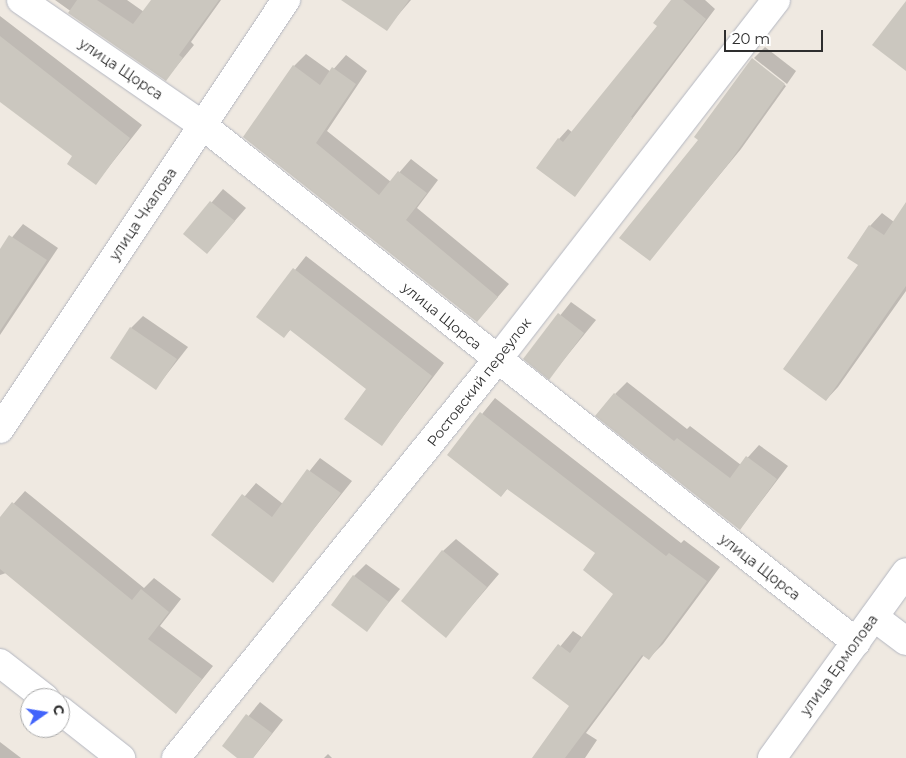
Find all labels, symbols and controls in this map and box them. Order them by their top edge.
scale bar [726,20,825,52]
text: 20 m [732,29,770,48]
street label: улица Щорса [76,35,166,103]
street label: улица Чкалова [106,165,180,263]
street label: улица Щорса [399,279,485,353]
street label: Ростовский переулок [424,314,534,450]
street label: улица Щорса [716,530,804,604]
street label: улица Ермолова [797,611,881,719]
north arrow [20,688,70,738]
text: С [49,703,69,717]

